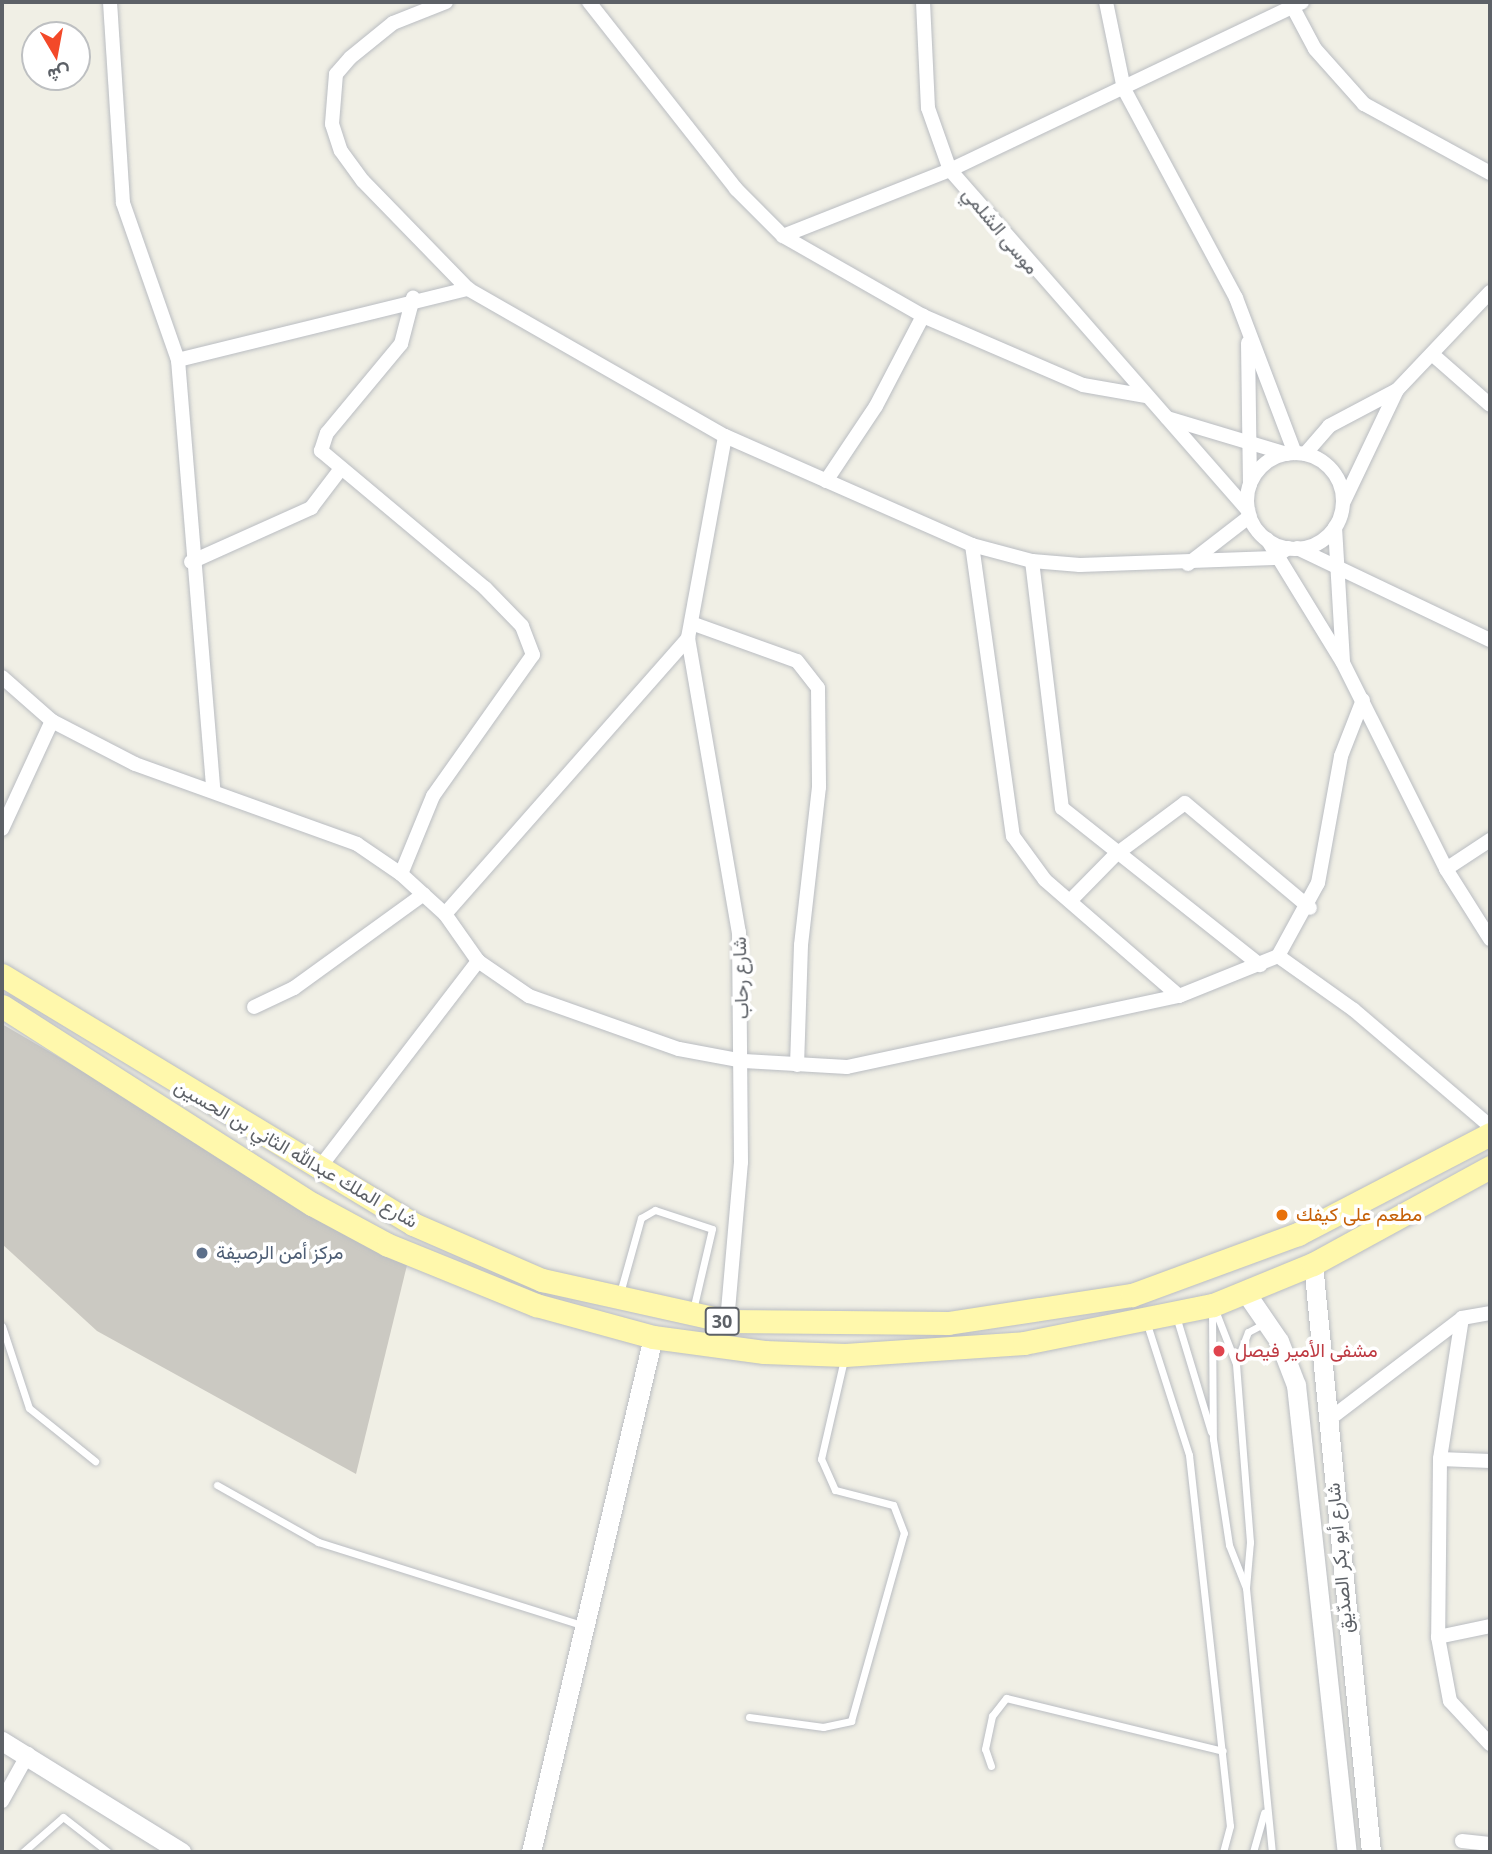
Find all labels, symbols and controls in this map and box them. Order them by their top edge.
north arrow [21,21,91,91]
text: ش [46,60,73,89]
street label: موسى الشلمي [957,183,1043,279]
street label: شارع رحاب [728,936,754,1020]
street label: شارع الملك عبدالله الثاني بن الحسين [170,1075,422,1233]
place label: مطعم على كيفك [1296,1204,1422,1226]
marker: مطعم على كيفك [1274,1207,1290,1223]
place label: مركز أمن الرصيفة [216,1242,343,1264]
marker: مركز أمن الرصيفة [194,1245,210,1261]
road number: 30 [704,1306,740,1336]
place label: مشفى الأمير فيصل [1235,1340,1378,1362]
marker: مشفى الأمير فيصل [1209,1341,1229,1361]
street label: شارع أبو بكر الصدّيق [1322,1482,1358,1634]

